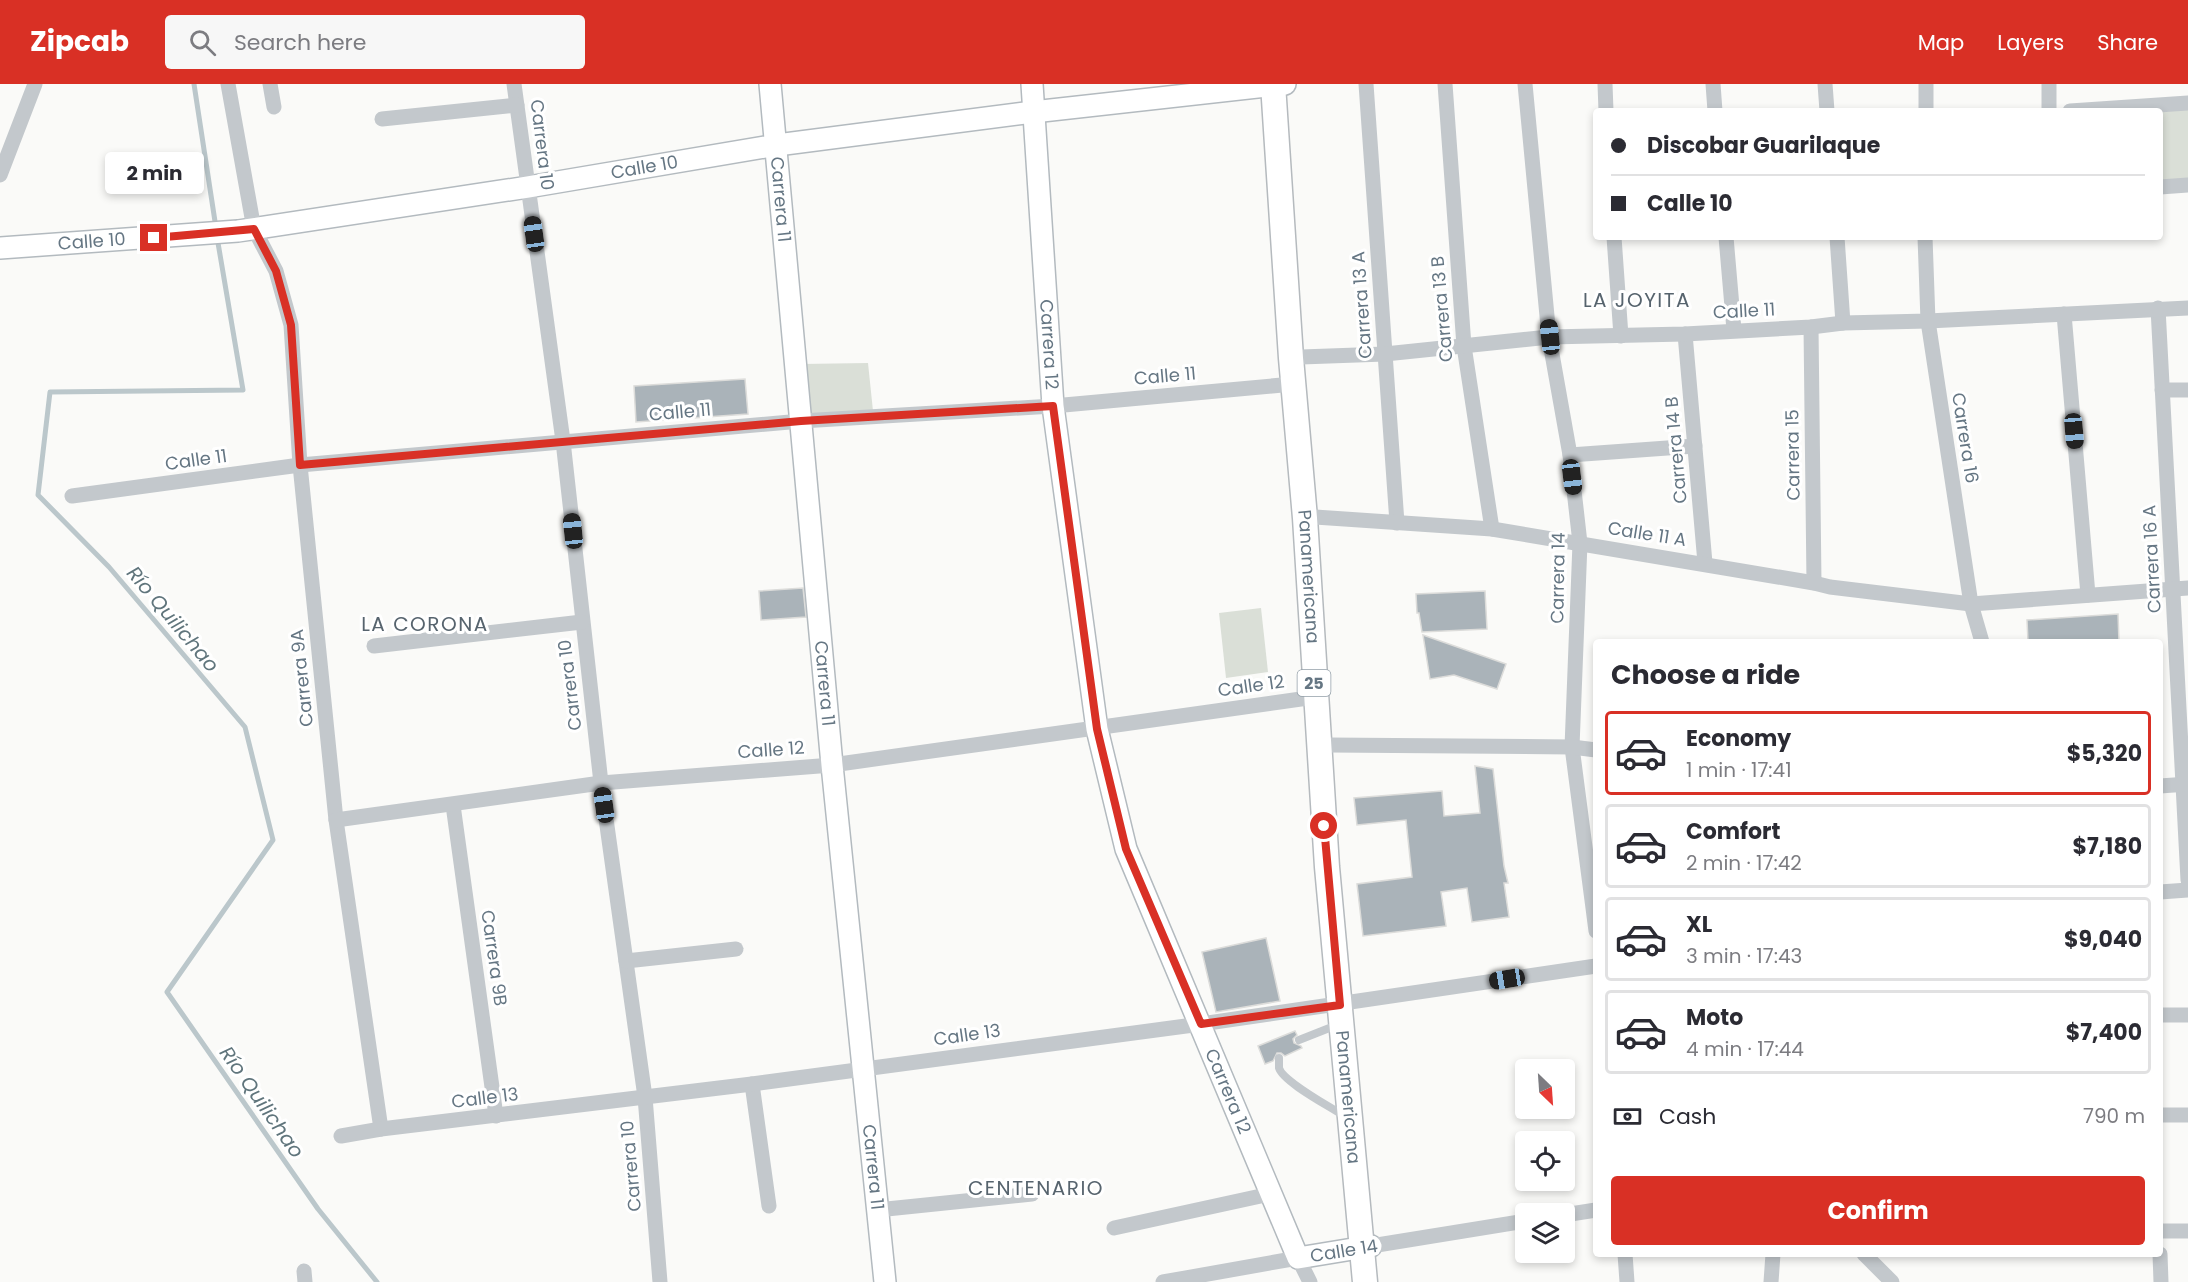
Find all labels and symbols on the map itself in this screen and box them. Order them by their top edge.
street label: Carrera 10 [525,98,560,192]
street label: Calle 10 [609,149,680,185]
callout: 2 min [104,151,204,193]
street label: Carrera 11 [765,156,797,243]
car [523,215,545,253]
route end [140,224,167,251]
street label: Calle 10 [57,226,127,256]
street label: Carrera 13 A [1345,250,1378,360]
street label: Carrera 13 B [1424,255,1459,363]
district label: LA JOYITA [1583,286,1691,314]
street label: Calle 11 [1712,296,1776,325]
street label: Carrera 12 [1034,298,1065,390]
car [1539,318,1561,356]
street label: Calle 11 [1133,360,1197,391]
street label: Carrera 16 [1946,391,1985,485]
street label: Calle 11 [648,396,712,427]
street label: Carrera 14 B [1658,396,1693,505]
street label: Carrera 15 [1779,409,1806,501]
car [2063,412,2085,450]
street label: Calle 11 [163,443,229,476]
car [1561,458,1583,496]
street label: Carrera 16 A [2136,504,2167,614]
street label: Panamericana [1292,509,1326,644]
car [562,512,584,550]
street label: Calle 11 A [1606,515,1688,552]
street label: Carrera 14 [1544,532,1571,624]
water label: Río Quilichao [120,560,226,678]
district label: LA CORONA [361,610,489,638]
street label: Carrera 9A [284,628,319,728]
street label: Carrera 10 [552,638,587,732]
street label: Carrera 11 [809,640,841,727]
street label: Calle 12 [1216,668,1286,703]
road number: 25 [1298,670,1330,696]
street label: Calle 12 [737,735,805,764]
car [593,786,615,824]
route start [1310,812,1337,839]
street label: Carrera 9B [475,908,514,1008]
car [1488,967,1526,991]
street label: Calle 13 [932,1017,1002,1052]
street label: Panamericana [1330,1029,1367,1165]
water label: Río Quilichao [213,1041,311,1163]
street label: Carrera 12 [1199,1045,1257,1138]
north arrow [1515,1059,1575,1119]
street label: Calle 13 [450,1081,520,1114]
street label: Carrera 10 [614,1119,647,1213]
street label: Carrera 11 [857,1123,891,1211]
district label: CENTENARIO [968,1174,1104,1202]
street label: Calle 14 [1308,1233,1379,1268]

